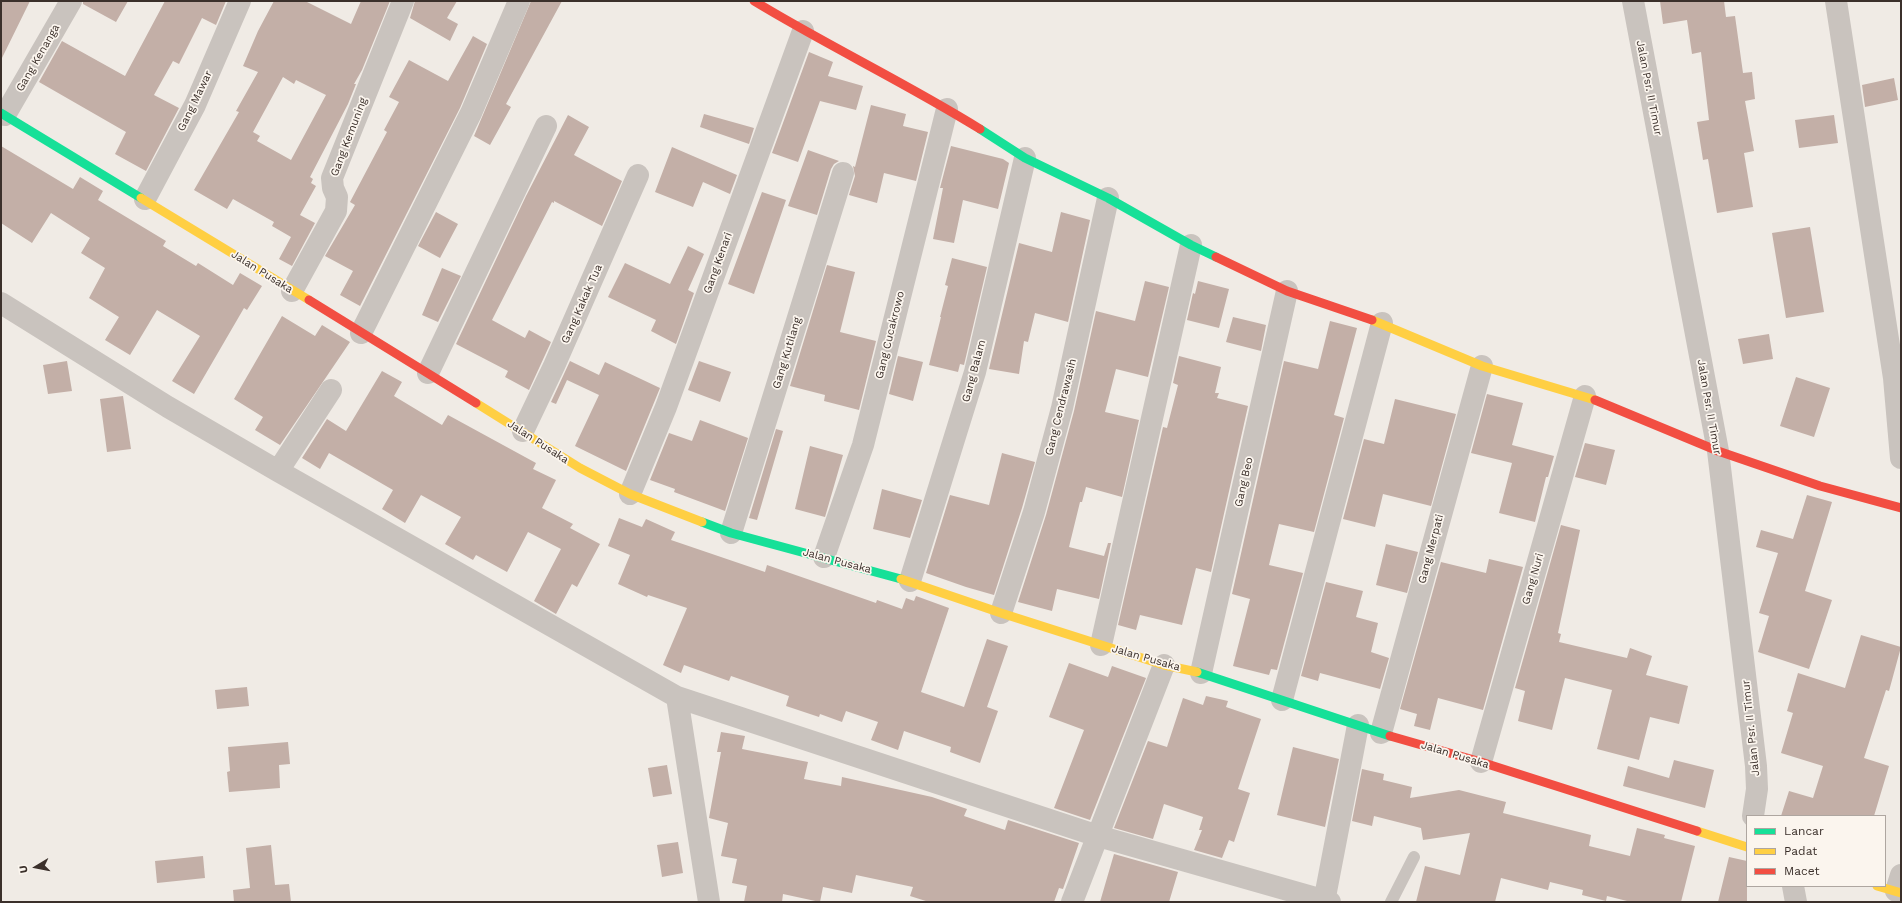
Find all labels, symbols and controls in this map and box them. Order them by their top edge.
street label: Gang Kenanga [13,22,63,94]
street label: Jalan Psr. II Timur [1633,39,1665,137]
street label: Gang Mawar [175,69,215,133]
street label: Gang Kemuning [328,96,370,178]
street label: Gang Kenari [701,231,735,295]
street label: Jalan Pusaka [229,248,295,296]
street label: Gang Kakak Tua [559,262,605,346]
street label: Gang Cucakrowo [873,290,907,380]
street label: Gang Kutilang [770,316,804,390]
street label: Gang Balam [959,338,989,404]
street label: Gang Cendrawasih [1043,357,1079,457]
street label: Jalan Psr. II Timur [1694,358,1724,456]
street label: Jalan Pusaka [505,417,571,467]
street label: Gang Beo [1232,456,1256,508]
street label: Gang Merpati [1415,513,1447,585]
street label: Jalan Pusaka [801,546,873,576]
street label: Gang Nuri [1519,552,1547,606]
street label: Jalan Pusaka [1110,642,1182,674]
street label: Jalan Psr. II Timur [1739,679,1763,777]
street label: Jalan Pusaka [1419,738,1491,772]
legend [1746,815,1886,887]
text: Lancar [1784,824,1824,838]
text: Padat [1784,844,1817,858]
north arrow [16,847,56,887]
text: U [17,864,31,874]
text: Macet [1784,864,1819,878]

